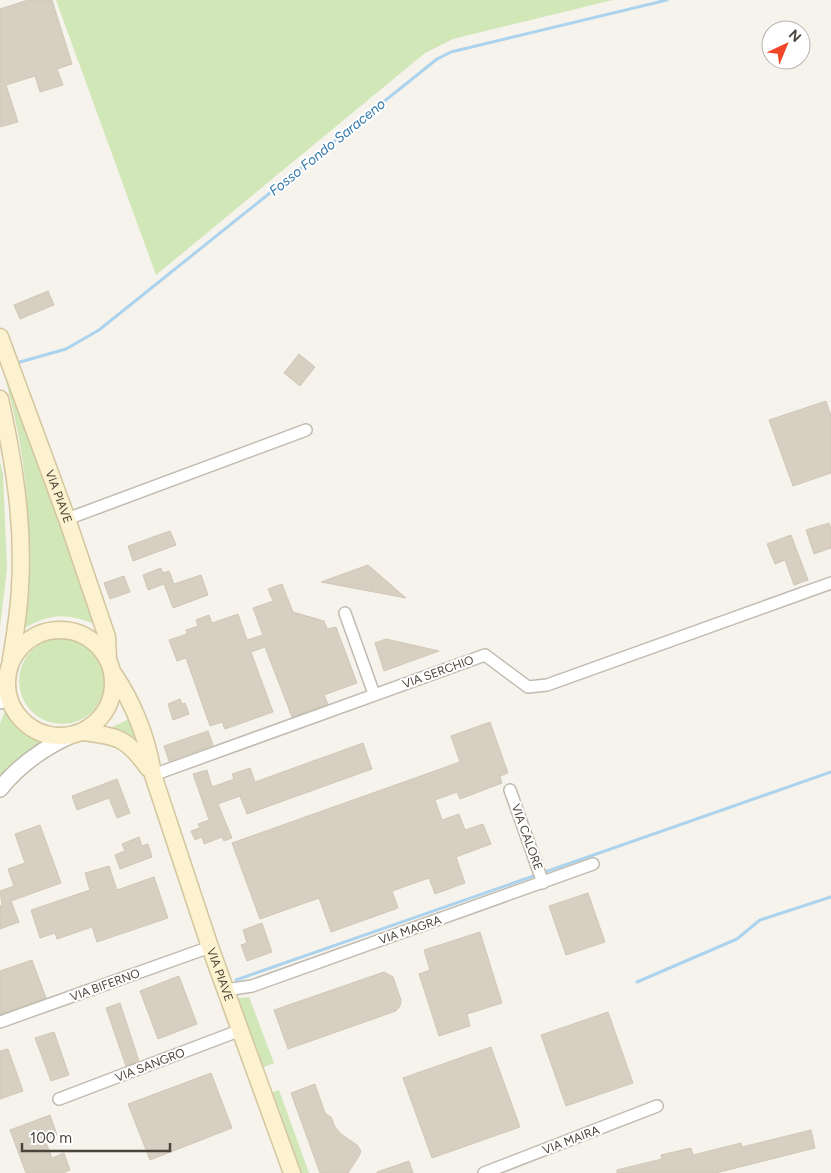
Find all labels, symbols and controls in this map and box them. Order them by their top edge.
north arrow [761,20,811,70]
text: N [785,26,804,46]
water label: Fosso Fondo Saraceno [266,95,389,200]
street label: VIA PIAVE [42,468,75,525]
street label: VIA SERCHIO [400,653,476,691]
street label: VIA CALORE [509,802,545,872]
street label: VIA MAGRA [377,913,443,947]
street label: VIA PIAVE [204,946,236,1003]
street label: VIA BIFERNO [68,966,142,1004]
street label: VIA SANGRO [113,1045,187,1085]
scale bar [22,1120,170,1152]
street label: VIA MAIRA [541,1123,601,1157]
text: 100 m [30,1129,72,1147]

